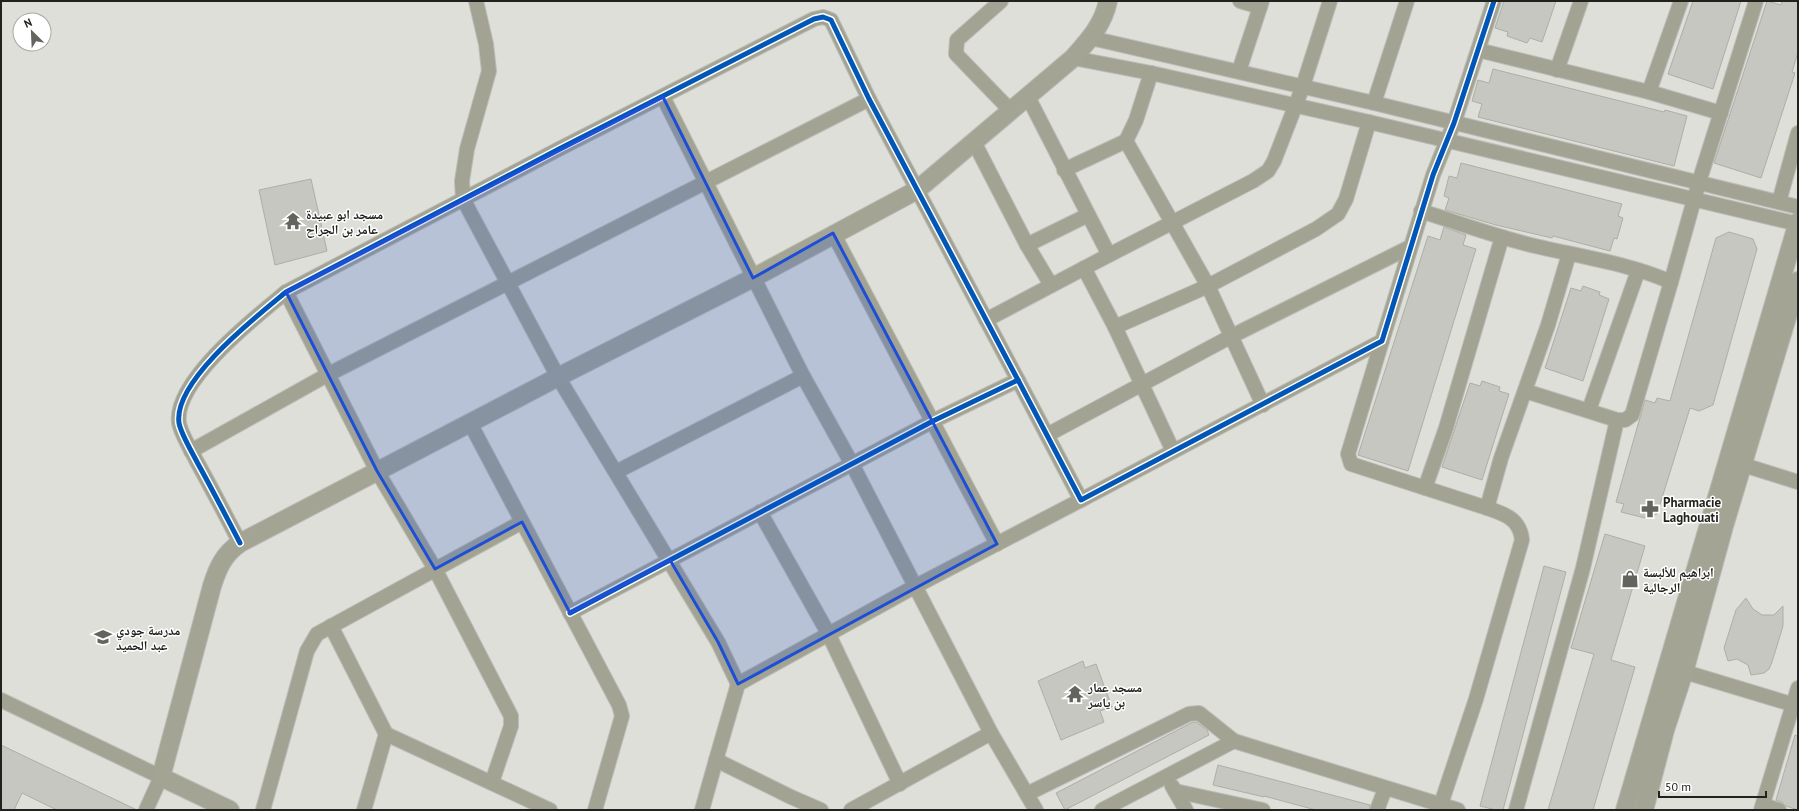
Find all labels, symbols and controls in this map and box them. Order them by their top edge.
north arrow [12,12,52,52]
text: N [22,15,34,31]
place label: مسجد ابو عبيدة عامر بن الجراح [306,206,383,238]
temple icon: مسجد ابو عبيدة عامر بن الجراح [283,211,303,231]
place label: Pharmacie Laghouati [1663,494,1722,526]
pharmacy icon: Pharmacie Laghouati [1640,499,1660,519]
place label: ابراهيم للألبسة الرجالية [1643,564,1714,596]
shop icon: ابراهيم للألبسة الرجالية [1620,569,1640,589]
place label: مدرسة جودي عبد الحميد [116,622,181,654]
school or university icon: مدرسة جودي عبد الحميد [93,627,113,647]
place label: مسجد عمار بن ياسر [1087,679,1142,711]
temple icon: مسجد عمار بن ياسر [1065,684,1085,704]
scale bar [1659,773,1766,799]
text: 50 m [1665,779,1691,794]

